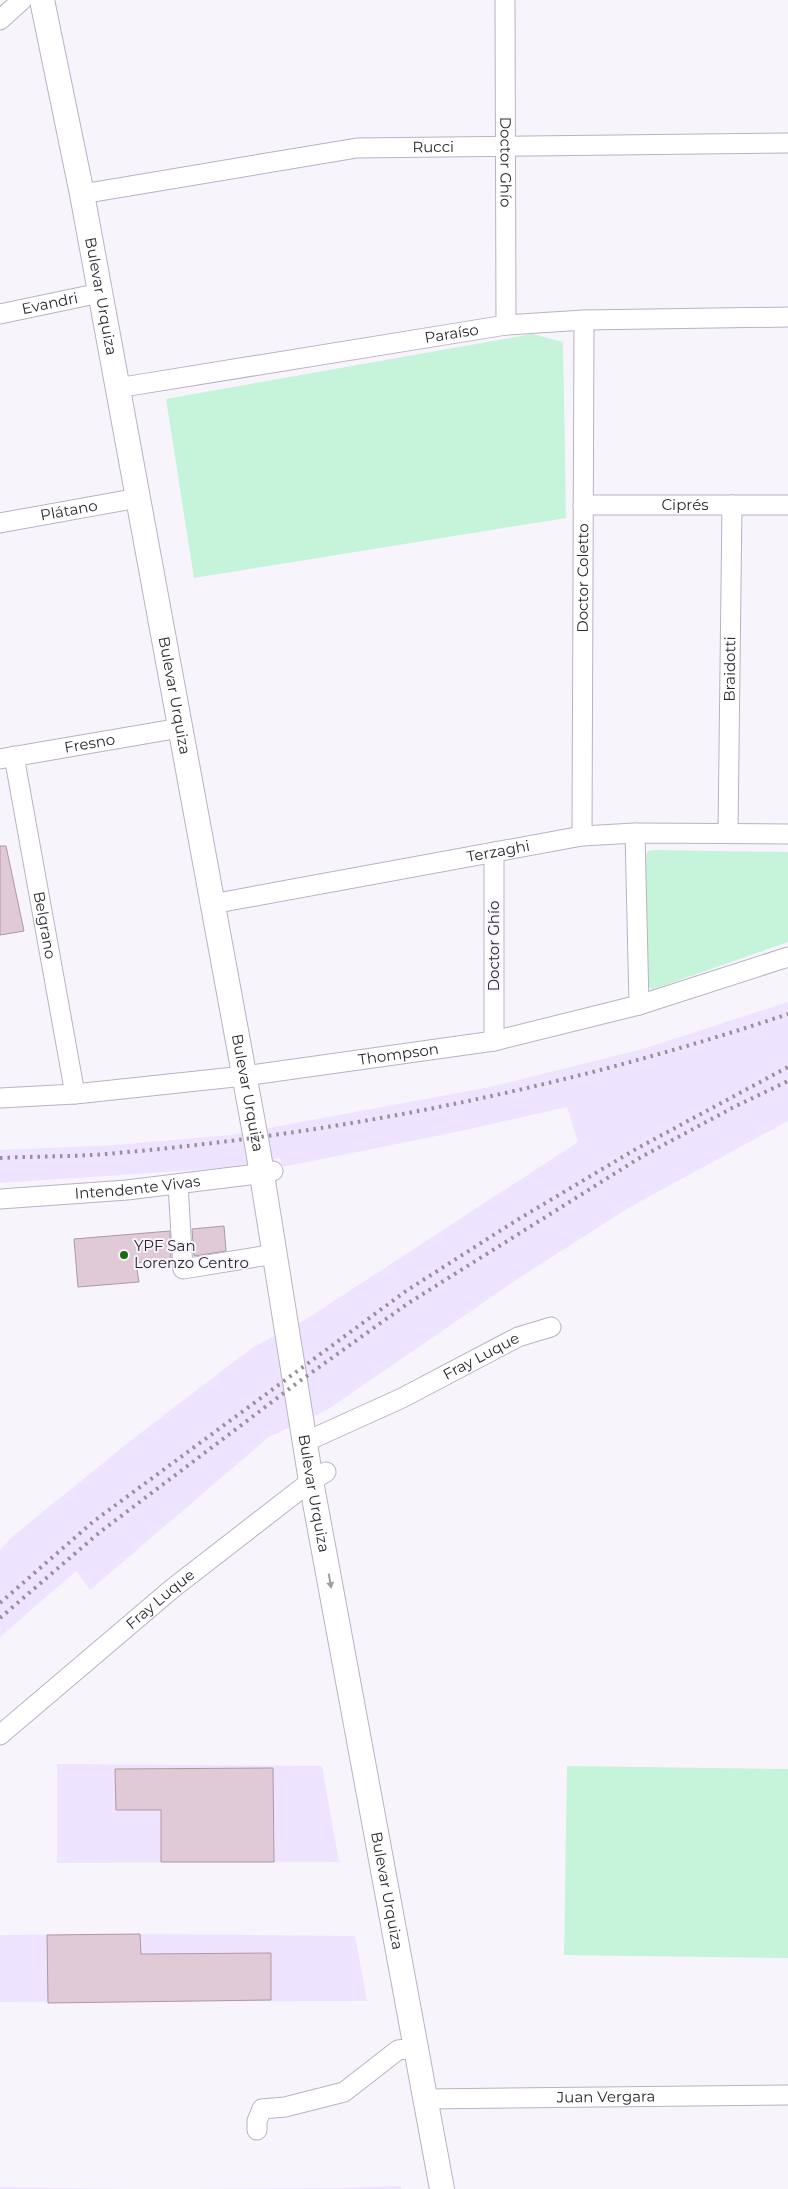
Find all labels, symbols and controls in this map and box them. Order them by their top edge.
street label: Doctor Ghío [496,117,516,207]
street label: Rucci [412,137,454,156]
street label: Bulevar Urquiza [81,236,121,357]
street label: Evandri [20,288,80,318]
street label: Paraíso [423,320,480,347]
street label: Ciprés [661,495,709,514]
street label: Plátano [39,496,99,525]
street label: Doctor Coletto [573,523,592,633]
street label: Bulevar Urquiza [155,635,195,756]
street label: Braidotti [720,636,739,702]
street label: Fresno [63,729,116,757]
street label: Terzaghi [465,836,531,866]
street label: Belgrano [30,890,60,961]
street label: Doctor Ghío [484,901,503,991]
street label: Bulevar Urquiza [228,1032,268,1153]
street label: Thompson [357,1039,440,1069]
street label: Intendente Vivas [74,1171,201,1203]
place label: YPF San Lorenzo Centro [134,1236,249,1272]
marker: YPF San Lorenzo Centro [118,1249,130,1261]
street label: Fray Luque [440,1328,522,1384]
street label: Bulevar Urquiza [295,1433,334,1554]
street label: Fray Luque [122,1565,198,1633]
one-way arrow [326,1573,334,1589]
street label: Bulevar Urquiza [367,1830,408,1951]
street label: Juan Vergara [556,2086,655,2107]

